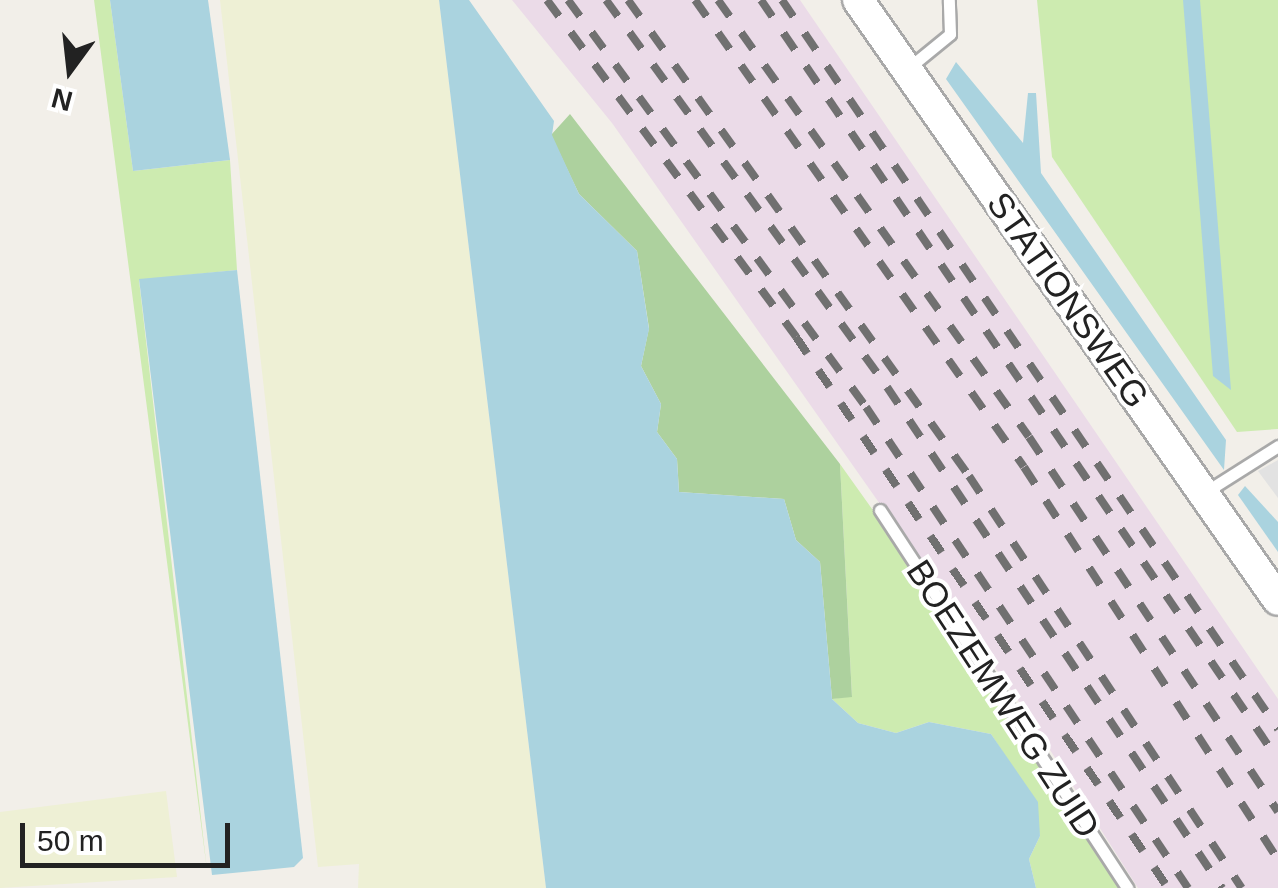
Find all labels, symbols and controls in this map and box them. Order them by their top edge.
north arrow [20,20,120,120]
text: N [48,82,76,117]
street label: STATIONSWEG [978,184,1158,416]
street label: BOEZEMWEG ZUID [897,552,1109,846]
scale bar [25,803,235,865]
text: 50 m [37,824,104,857]

